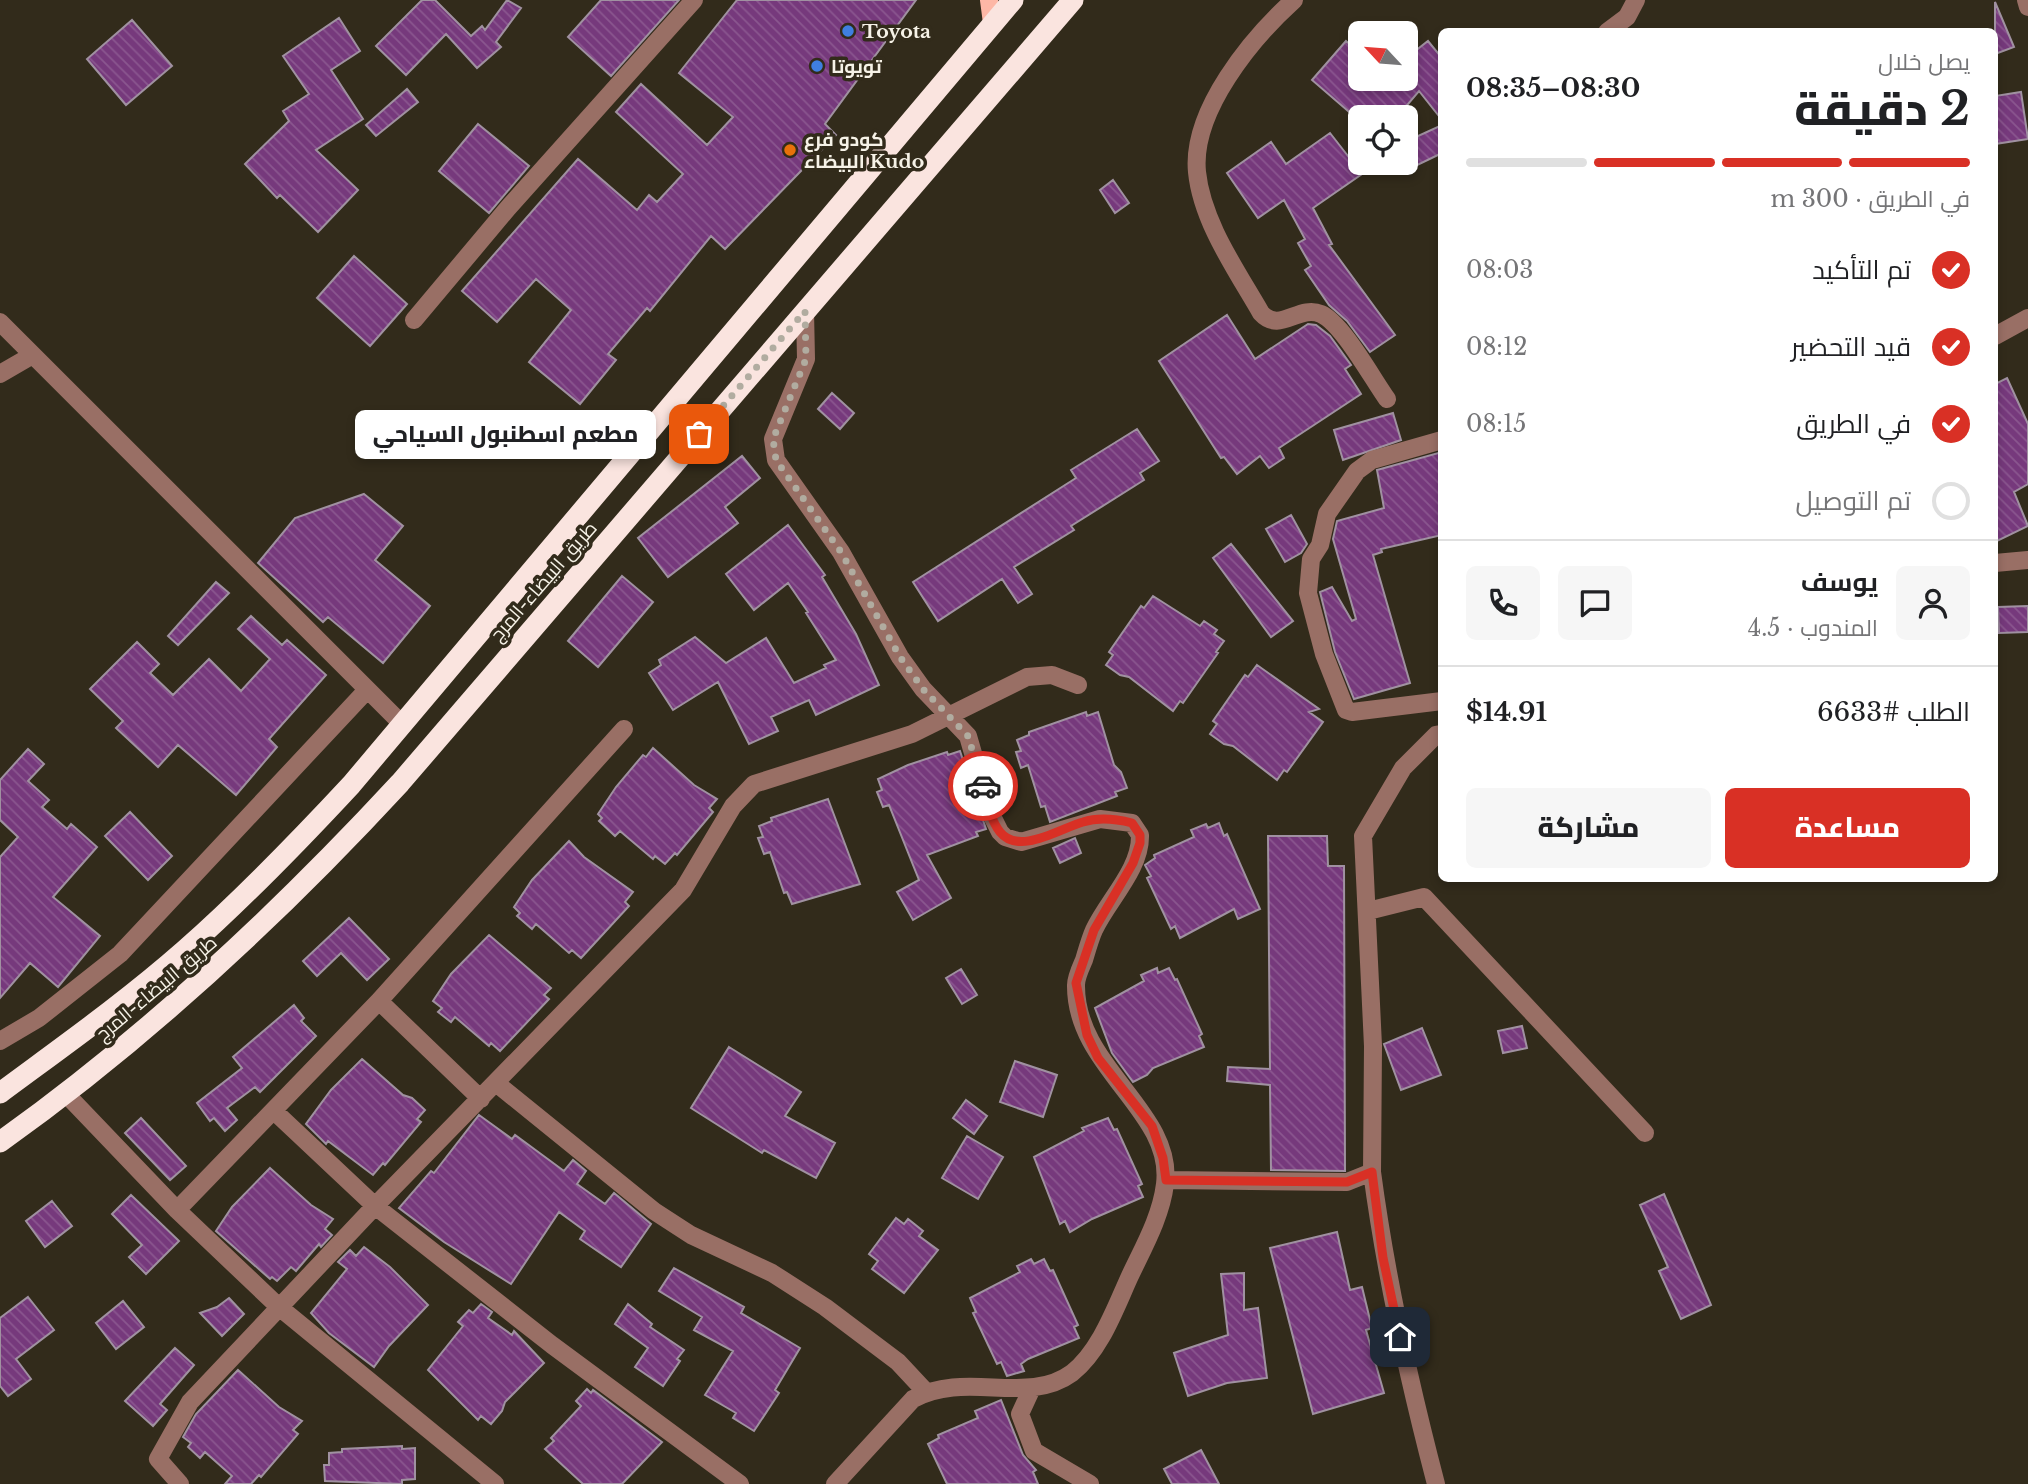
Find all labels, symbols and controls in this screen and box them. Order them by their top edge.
place label: Toyota [862,20,931,43]
north arrow [1348,21,1418,91]
map controls [1348,21,1418,175]
marker: Toyota [840,23,856,39]
text: يصل خلال [1878,48,1970,76]
place label: تويوتا [831,55,883,78]
marker: تويوتا [809,58,825,74]
text: 08:30–08:35 [1466,72,1640,104]
text: 2 دقيقة [1794,80,1970,137]
button: locate [1348,105,1418,175]
place label: كودو فرع البيضاء Kudo [804,128,924,173]
marker: كودو فرع البيضاء Kudo [782,142,798,158]
text: في الطريق · 300 m [1770,185,1970,213]
icon: check [1932,251,1970,289]
text: تم التأكيد [1812,254,1911,286]
text: 08:03 [1466,256,1534,284]
icon: check [1932,328,1970,366]
text: قيد التحضير [1791,331,1911,363]
text: 08:12 [1466,333,1527,361]
pin [669,404,729,464]
icon: check [1932,405,1970,443]
text: في الطريق [1796,408,1911,440]
callout: مطعم اسطنبول السياحي [356,410,657,458]
text: 08:15 [1466,410,1526,438]
icon: bag [680,415,718,453]
text: مطعم اسطنبول السياحي [373,420,638,448]
text: تم التوصيل [1796,485,1911,517]
street label: طريق البيضاء-المرج [485,517,603,647]
button: phone [1466,566,1540,640]
button: chat [1558,566,1632,640]
text: يوسف [1801,566,1878,598]
button: person [1896,566,1970,640]
text: المندوب · 4.5 [1748,614,1878,642]
text: $14.91 [1466,696,1547,728]
text: الطلب #6633 [1817,696,1970,728]
courier [948,751,1018,821]
icon: car [964,767,1002,805]
button: مشاركة [1466,788,1711,868]
button: مساعدة [1725,788,1970,868]
street label: طريق البيضاء-المرج [91,931,223,1047]
pin [1370,1307,1430,1367]
icon: home [1381,1318,1419,1356]

